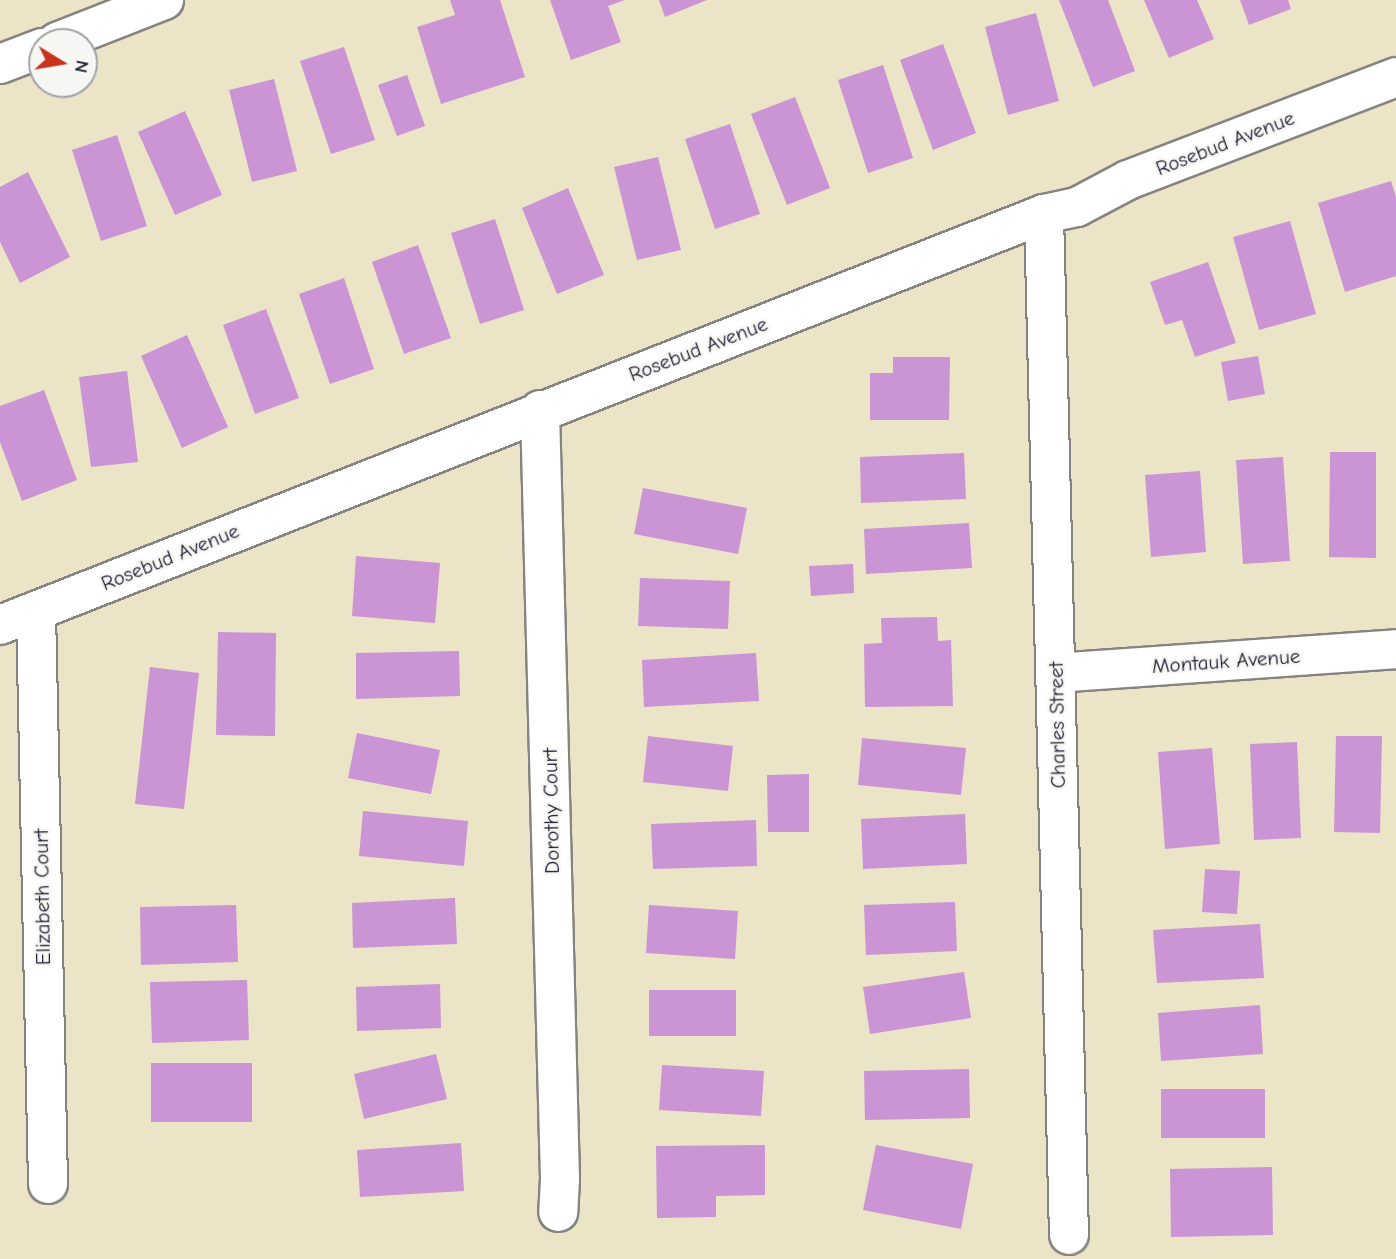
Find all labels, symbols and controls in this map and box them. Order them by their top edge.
north arrow [28,28,98,98]
text: N [70,58,94,75]
street label: Rosebud Avenue [1152,105,1298,181]
street label: Rosebud Avenue [625,311,771,387]
street label: Rosebud Avenue [97,518,243,596]
street label: Montauk Avenue [1151,643,1301,679]
street label: Charles Street [1043,661,1071,789]
street label: Dorothy Court [537,748,565,874]
street label: Elizabeth Court [28,828,56,966]

